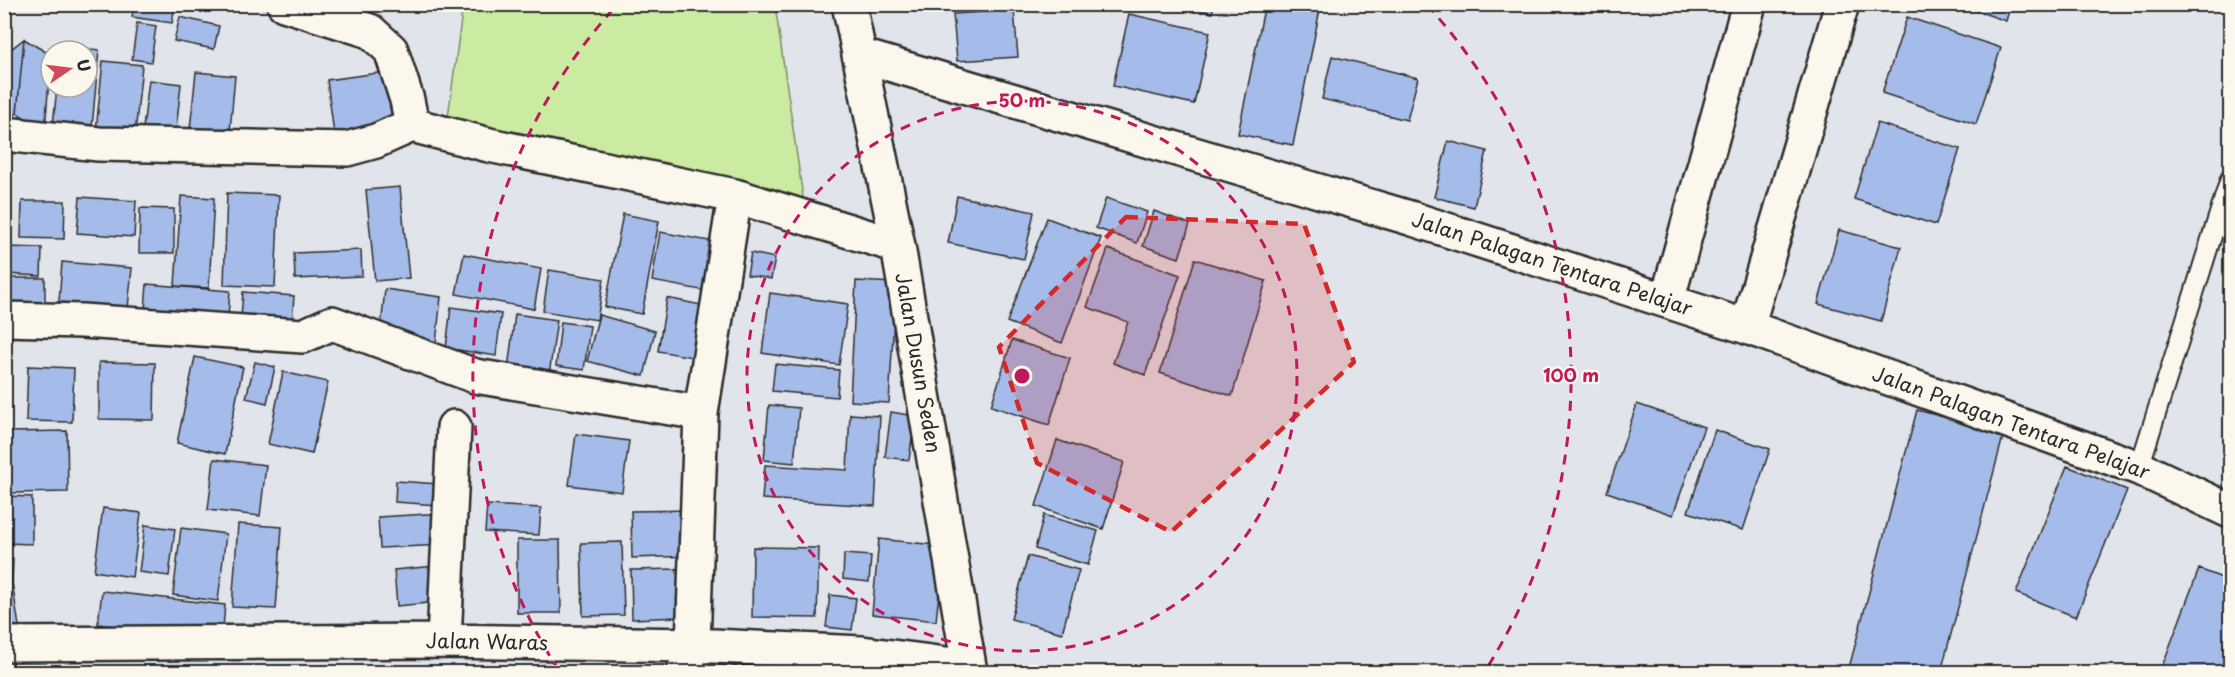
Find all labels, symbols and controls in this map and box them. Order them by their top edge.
north arrow [39,39,99,99]
text: U [71,56,98,74]
text: 50 m [999,86,1045,113]
street label: Jalan Palagan Tentara Pelajar [1408,203,1696,323]
street label: Jalan Dusun Seden [888,270,950,455]
street label: Jalan Palagan Tentara Pelajar [1868,358,2154,486]
text: 100 m [1543,361,1599,388]
centre of rings [1012,366,1032,386]
street label: Jalan Waras [426,625,548,657]

